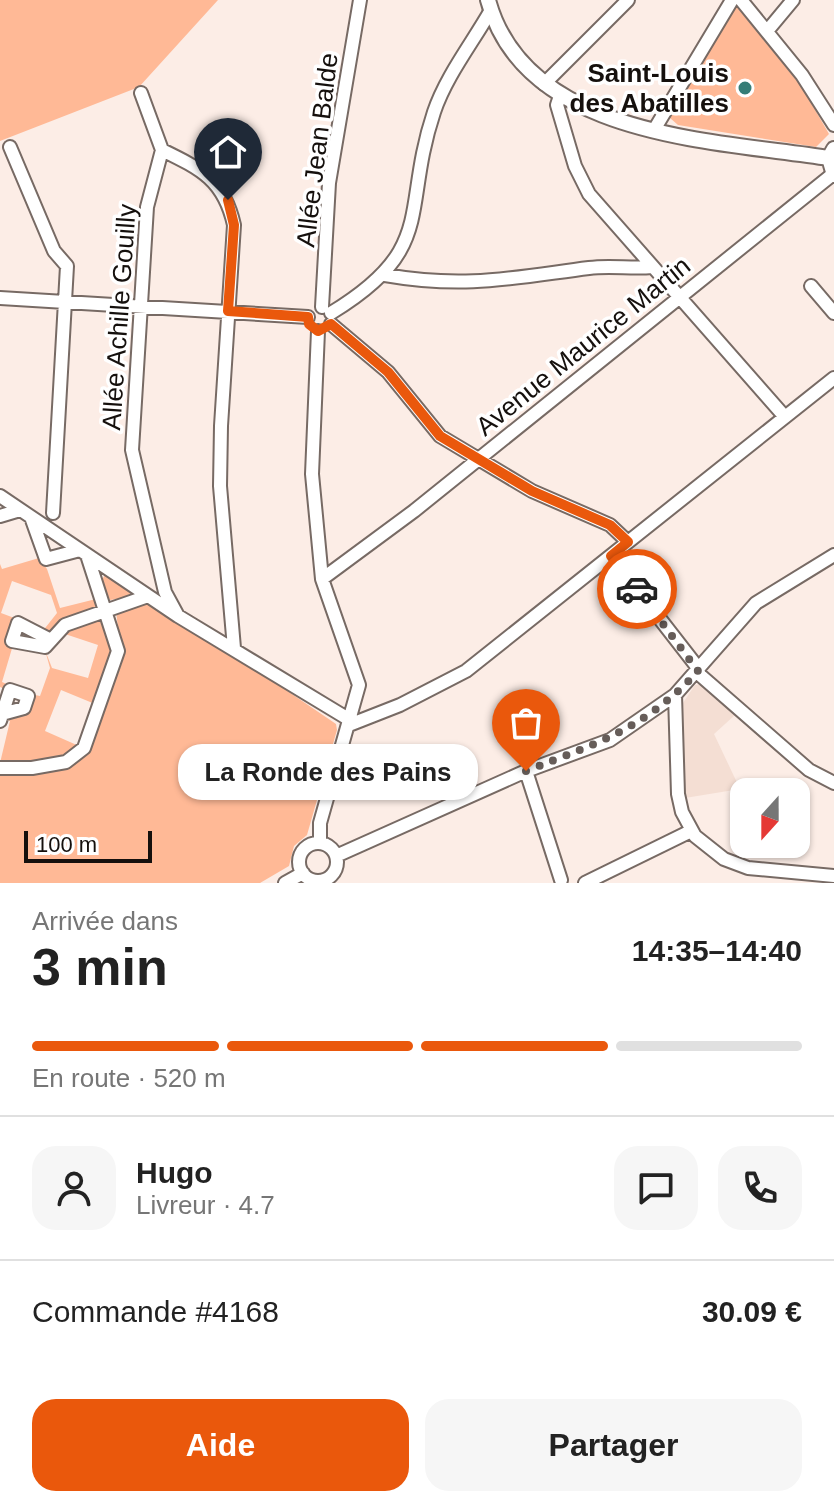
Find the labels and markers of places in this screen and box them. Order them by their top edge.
place label: Saint-Louis des Abatilles [570,58,729,118]
marker: Saint-Louis des Abatilles [736,79,754,97]
pin [194,118,262,200]
pin [492,689,560,771]
callout: La Ronde des Pains [178,743,478,799]

